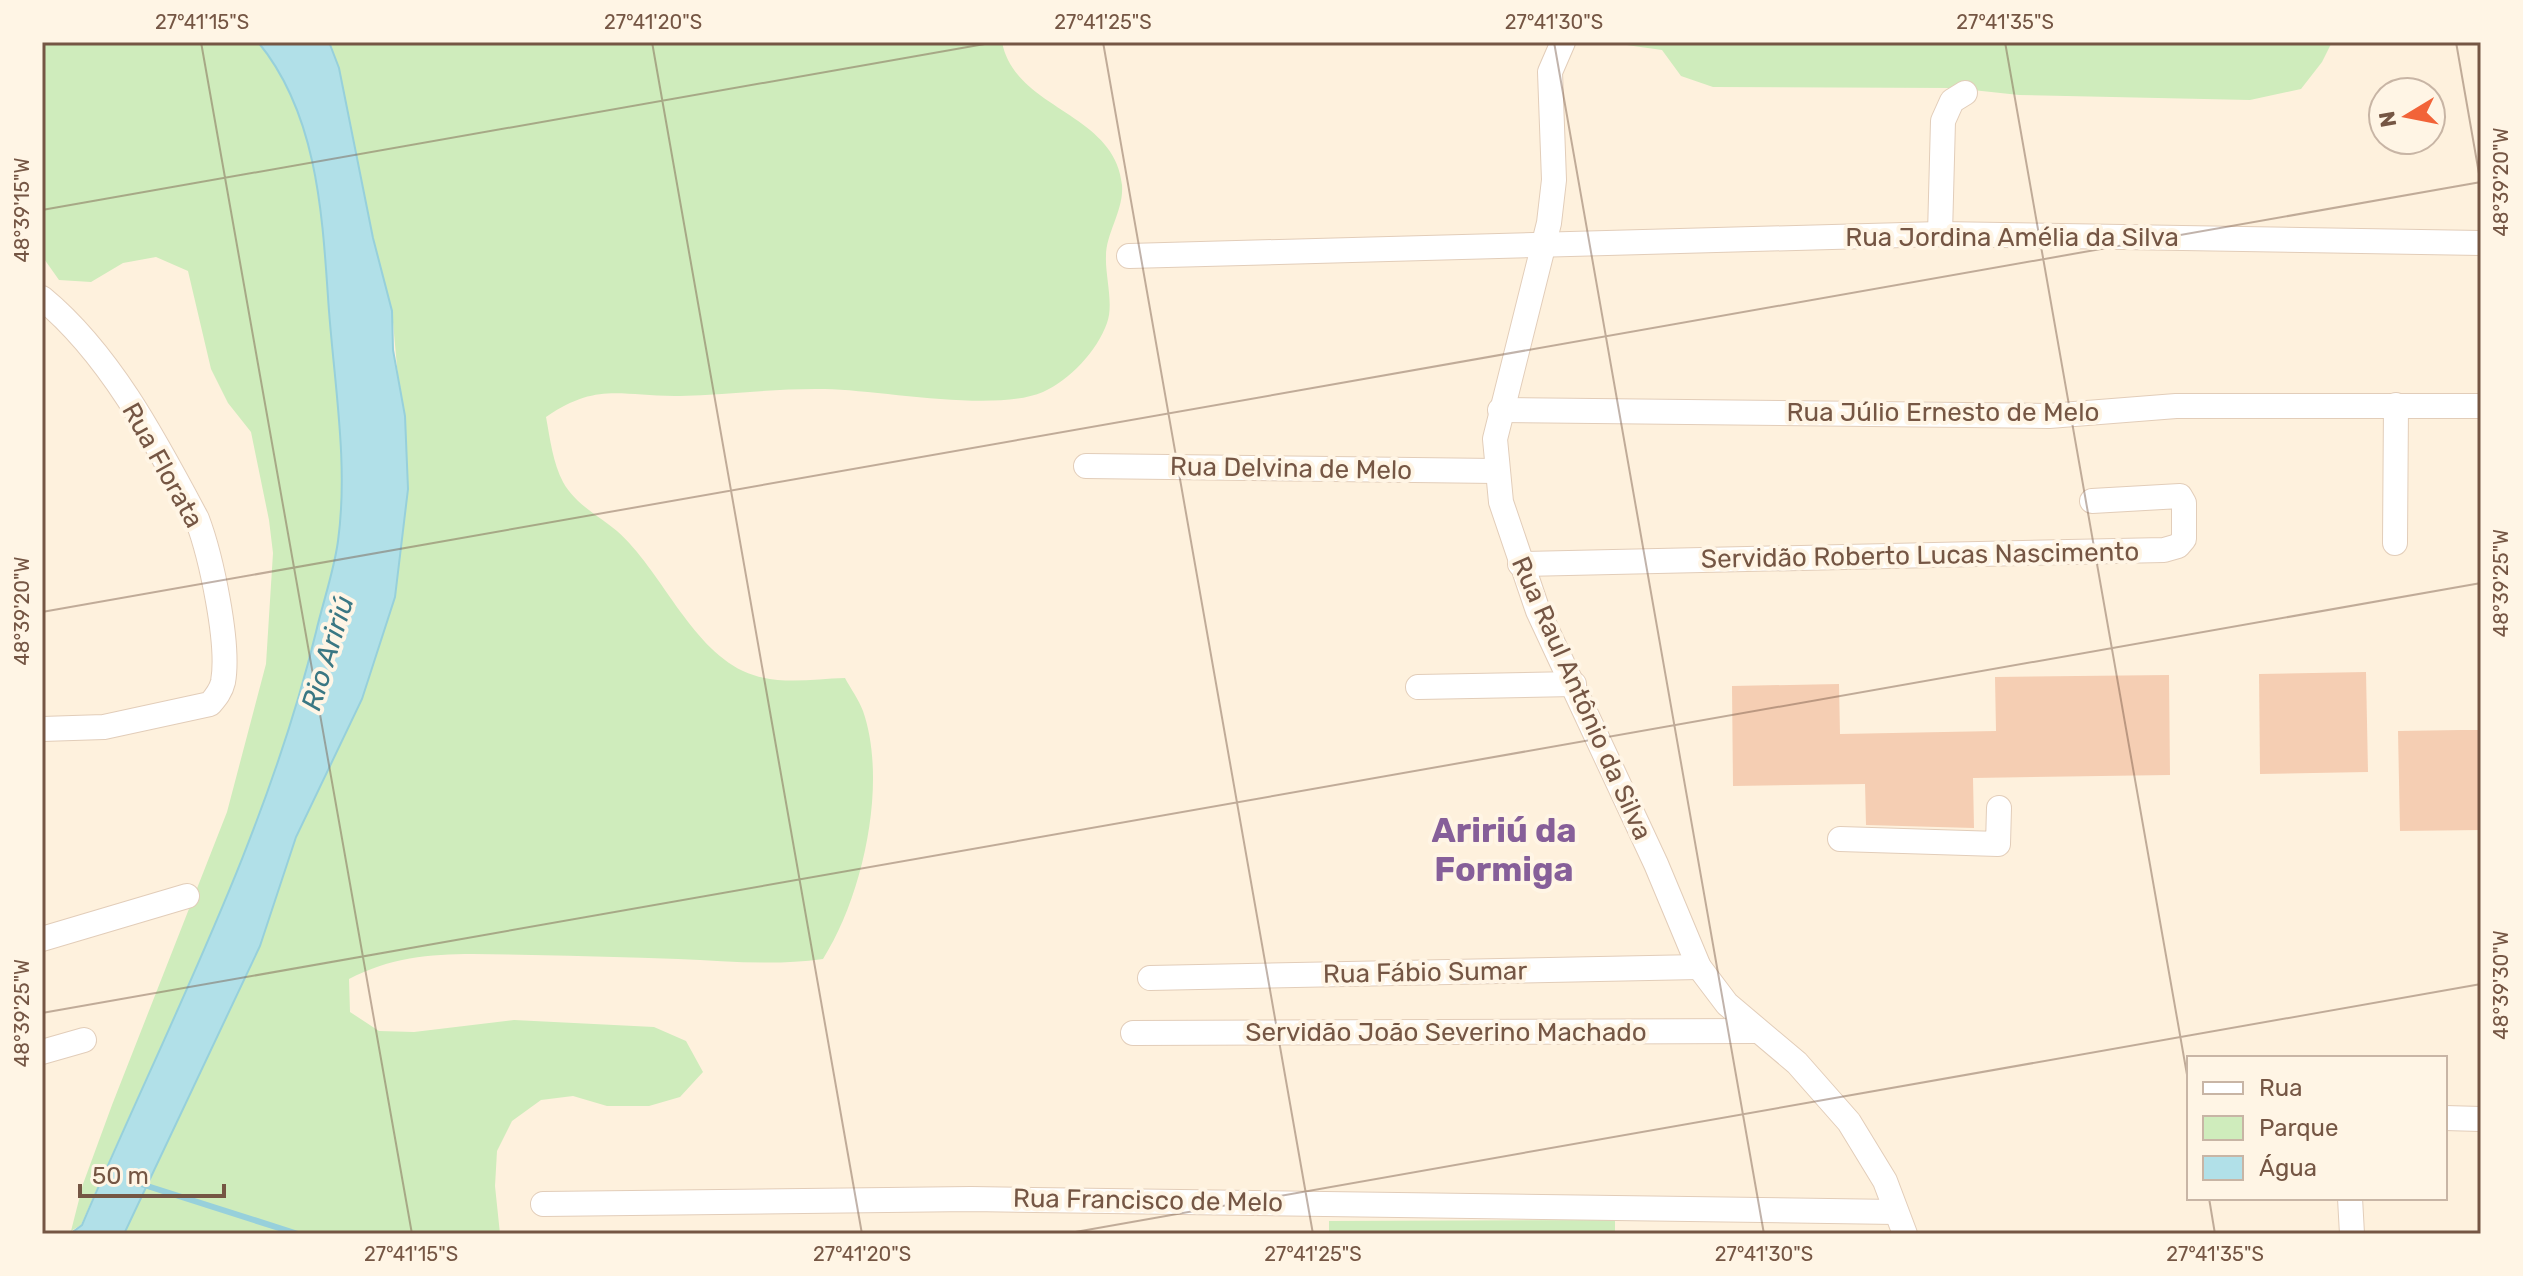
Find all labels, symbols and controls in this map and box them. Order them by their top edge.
text: 27°41'15"S [155,10,249,34]
text: 27°41'20"S [604,10,702,34]
text: 27°41'25"S [1054,10,1152,34]
text: 27°41'30"S [1505,10,1603,34]
text: 27°41'35"S [1956,10,2054,34]
north arrow [2367,76,2447,156]
text: N [2373,109,2402,130]
text: 48°39'20"W [2489,127,2513,237]
text: 48°39'15"W [10,157,34,263]
street label: Rua Jordina Amélia da Silva [1845,222,2179,253]
street label: Rua Florata [115,397,210,533]
street label: Rua Júlio Ernesto de Melo [1787,397,2099,428]
street label: Rua Delvina de Melo [1170,451,1412,486]
text: 48°39'25"W [2489,529,2513,637]
street label: Servidão Roberto Lucas Nascimento [1701,536,2139,575]
street label: Rua Raul Antônio da Silva [1505,552,1658,845]
text: 48°39'20"W [10,556,34,666]
water label: Rio Aririú [294,592,361,714]
district label: Aririú da Formiga [1431,810,1577,890]
text: 48°39'30"W [2489,930,2513,1040]
street label: Rua Fábio Sumar [1323,955,1528,990]
text: 48°39'25"W [10,959,34,1067]
street label: Servidão João Severino Machado [1245,1017,1647,1048]
legend [2187,1056,2447,1200]
text: Rua [2259,1074,2302,1102]
text: Parque [2259,1114,2338,1142]
scale bar [80,1148,224,1198]
text: Água [2259,1154,2317,1182]
text: 50 m [92,1162,149,1190]
street label: Rua Francisco de Melo [1013,1183,1283,1218]
text: 27°41'15"S [364,1242,458,1266]
text: 27°41'20"S [813,1242,911,1266]
text: 27°41'25"S [1264,1242,1362,1266]
text: 27°41'30"S [1715,1242,1813,1266]
text: 27°41'35"S [2166,1242,2264,1266]

